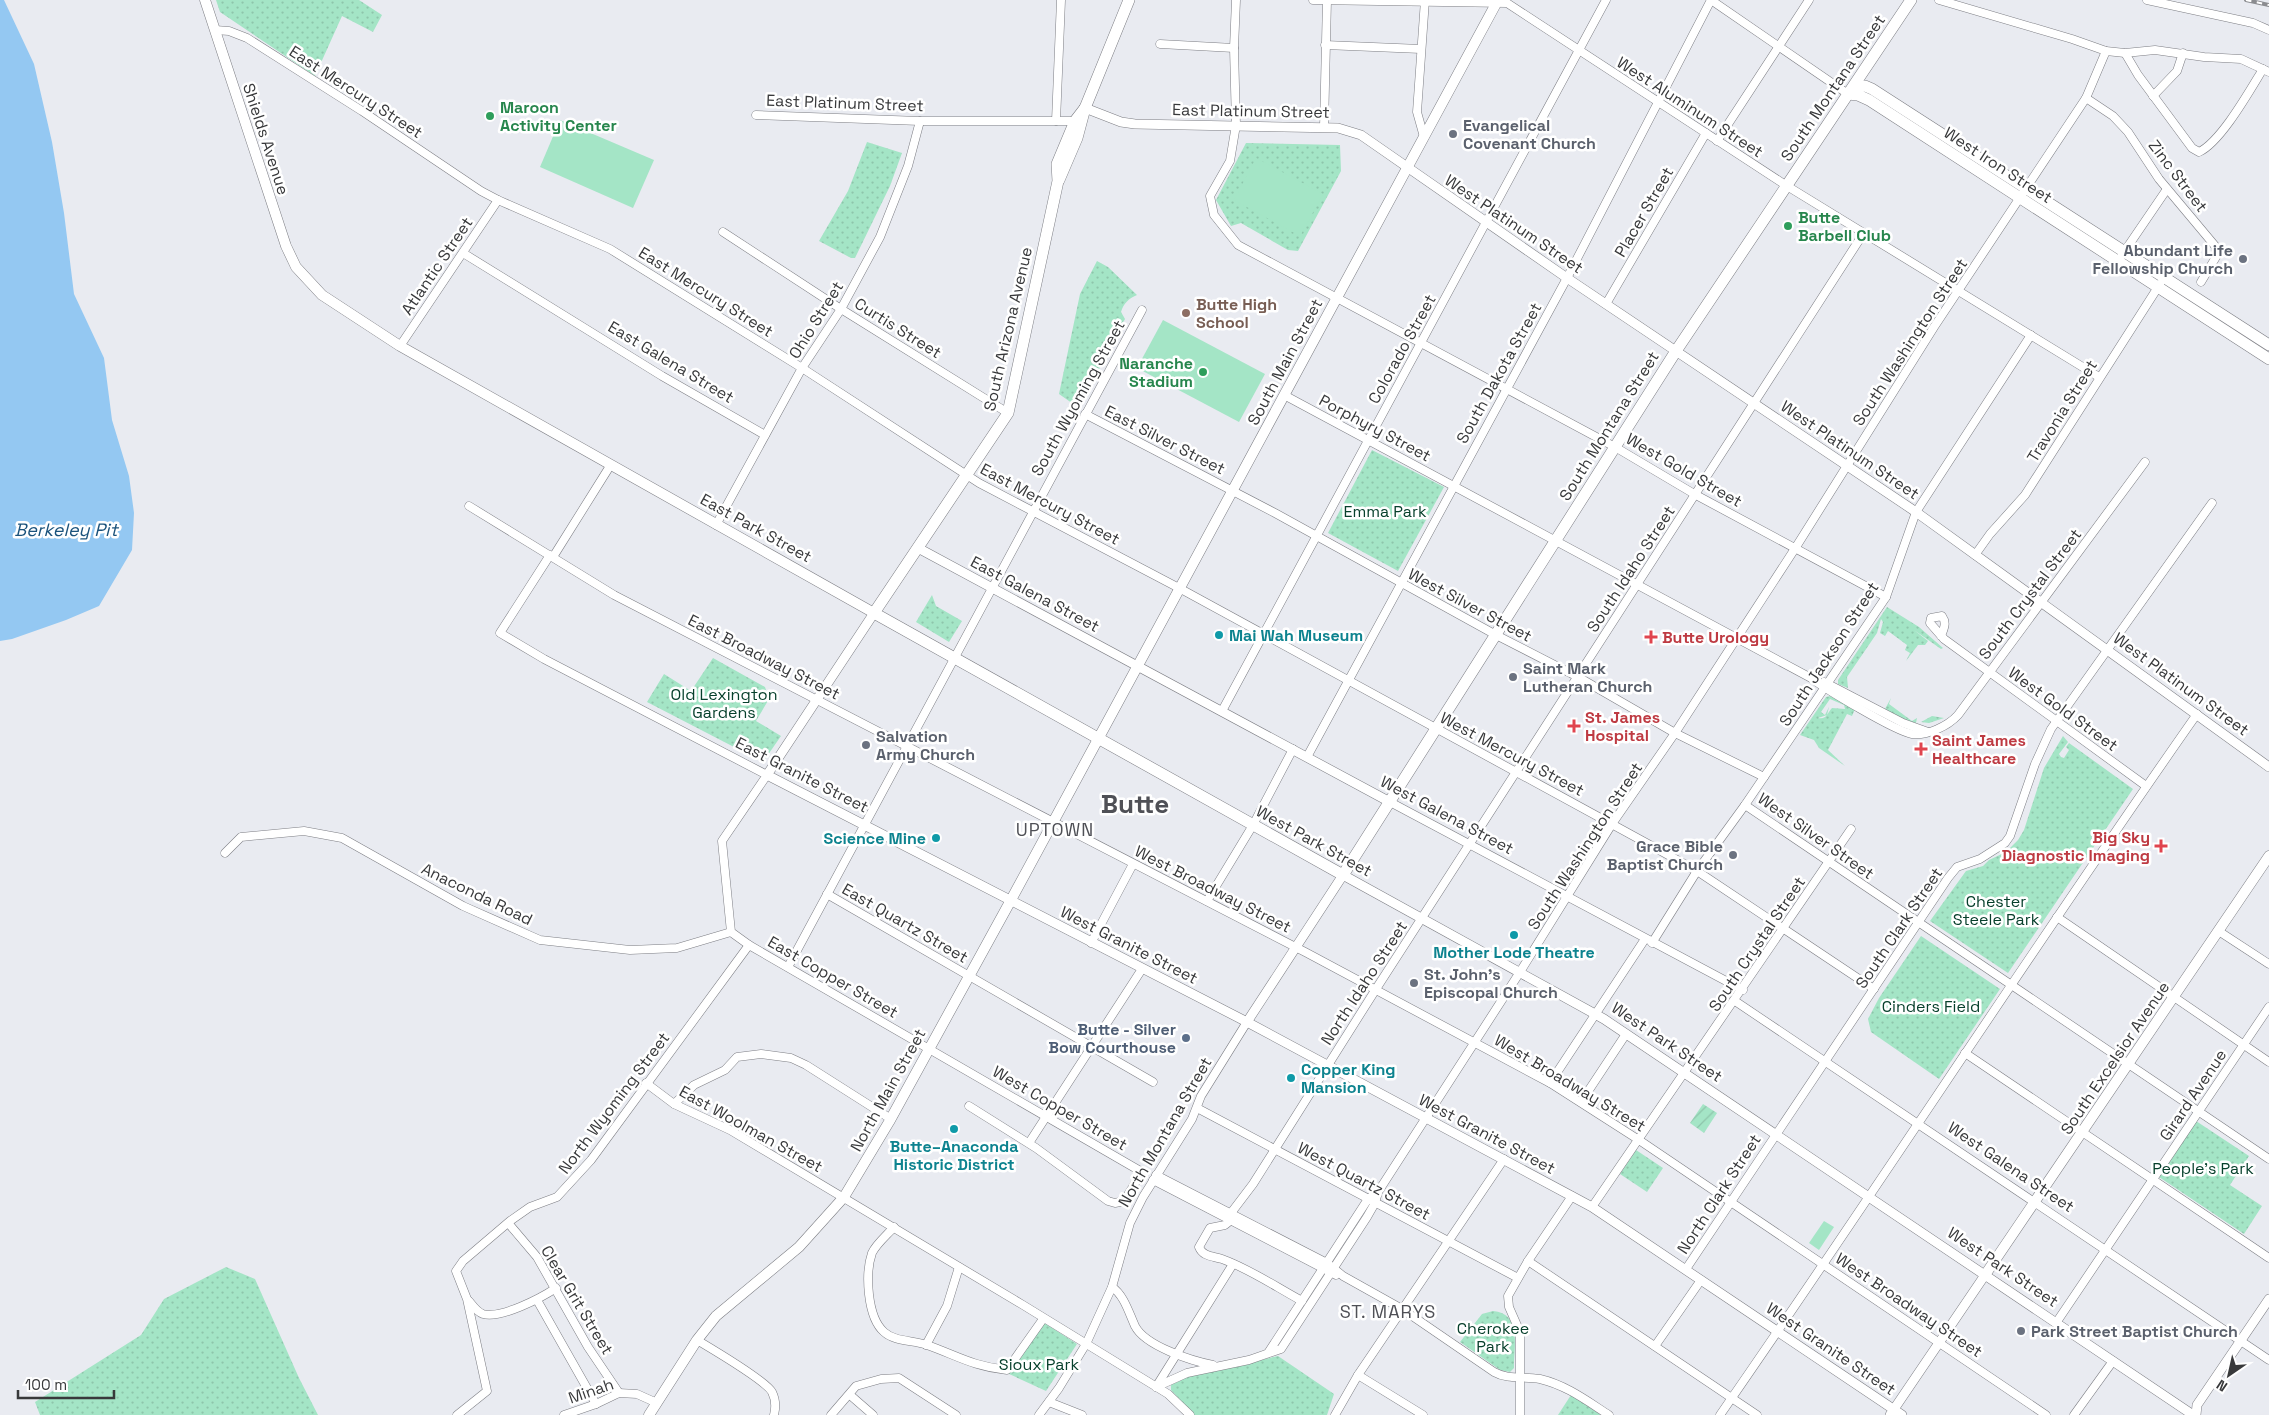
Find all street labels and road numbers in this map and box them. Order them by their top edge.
street label: South Montana Street [1776,11,1890,165]
street label: East Mercury Street [285,41,427,143]
street label: West Aluminum Street [1613,52,1767,162]
street label: Shields Avenue [238,81,294,197]
street label: East Platinum Street [766,90,924,116]
street label: East Platinum Street [1172,99,1330,123]
street label: West Iron Street [1940,122,2056,208]
street label: Zinc Street [2144,136,2212,216]
street label: Placer Street [1610,163,1678,261]
street label: West Platinum Street [1441,170,1587,278]
street label: Atlantic Street [397,213,477,319]
street label: East Mercury Street [635,242,777,342]
street label: South Arizona Avenue [979,245,1037,413]
street label: South Washington Street [1848,254,1972,430]
street label: Ohio Street [784,277,848,363]
street label: Colorado Street [1363,291,1441,407]
street label: Curtis Street [851,293,945,363]
street label: South Main Street [1243,295,1327,429]
street label: South Dakota Street [1452,299,1546,447]
street label: East Galena Street [604,316,738,408]
street label: South Wyoming Street [1026,316,1130,480]
street label: South Montana Street [1554,347,1664,505]
street label: Travonia Street [2022,356,2102,466]
street label: Porphyry Street [1315,390,1435,466]
street label: West Platinum Street [1777,396,1923,504]
street label: East Silver Street [1101,401,1229,479]
street label: West Gold Street [1622,428,1746,512]
street label: East Mercury Street [977,458,1123,550]
street label: East Park Street [697,489,815,567]
street label: South Idaho Street [1582,502,1680,636]
street label: South Crystal Street [1974,524,2086,664]
street label: East Galena Street [967,551,1103,637]
street label: West Silver Street [1404,563,1536,647]
street label: South Jackson Street [1774,578,1884,730]
street label: East Broadway Street [684,610,844,704]
street label: West Platinum Street [2109,628,2253,740]
street label: West Gold Street [2004,662,2122,756]
street label: West Mercury Street [1436,707,1588,801]
street label: East Granite Street [732,732,872,818]
street label: South Washington Street [1523,758,1647,934]
street label: West Galena Street [1377,771,1517,859]
street label: West Silver Street [1754,788,1878,884]
street label: West Park Street [1252,800,1376,882]
street label: West Broadway Street [1131,840,1295,938]
street label: Anaconda Road [418,858,536,930]
street label: South Clark Street [1851,863,1947,993]
street label: South Crystal Street [1704,872,1810,1016]
street label: East Quartz Street [838,878,972,968]
street label: West Granite Street [1057,901,1201,989]
street label: North Idaho Street [1316,917,1412,1049]
street label: East Copper Street [764,931,902,1023]
street label: South Excelsior Avenue [2056,977,2174,1139]
street label: West Park Street [1608,997,1726,1087]
street label: North Main Street [845,1025,931,1155]
street label: North Wyoming Street [554,1028,674,1178]
street label: West Broadway Street [1490,1029,1650,1137]
street label: Girard Avenue [2155,1045,2231,1145]
street label: North Montana Street [1113,1053,1217,1211]
street label: West Copper Street [989,1061,1131,1155]
street label: East Woolman Street [676,1081,826,1177]
street label: West Granite Street [1415,1089,1559,1179]
street label: West Galena Street [1944,1117,2078,1217]
street label: North Clark Street [1672,1130,1766,1258]
street label: West Quartz Street [1294,1137,1434,1225]
street label: West Park Street [1944,1222,2062,1312]
street label: Clear Grit Street [536,1241,618,1359]
street label: West Broadway Street [1831,1248,1987,1362]
street label: West Granite Street [1762,1298,1900,1400]
street label: Minah [566,1373,616,1409]

